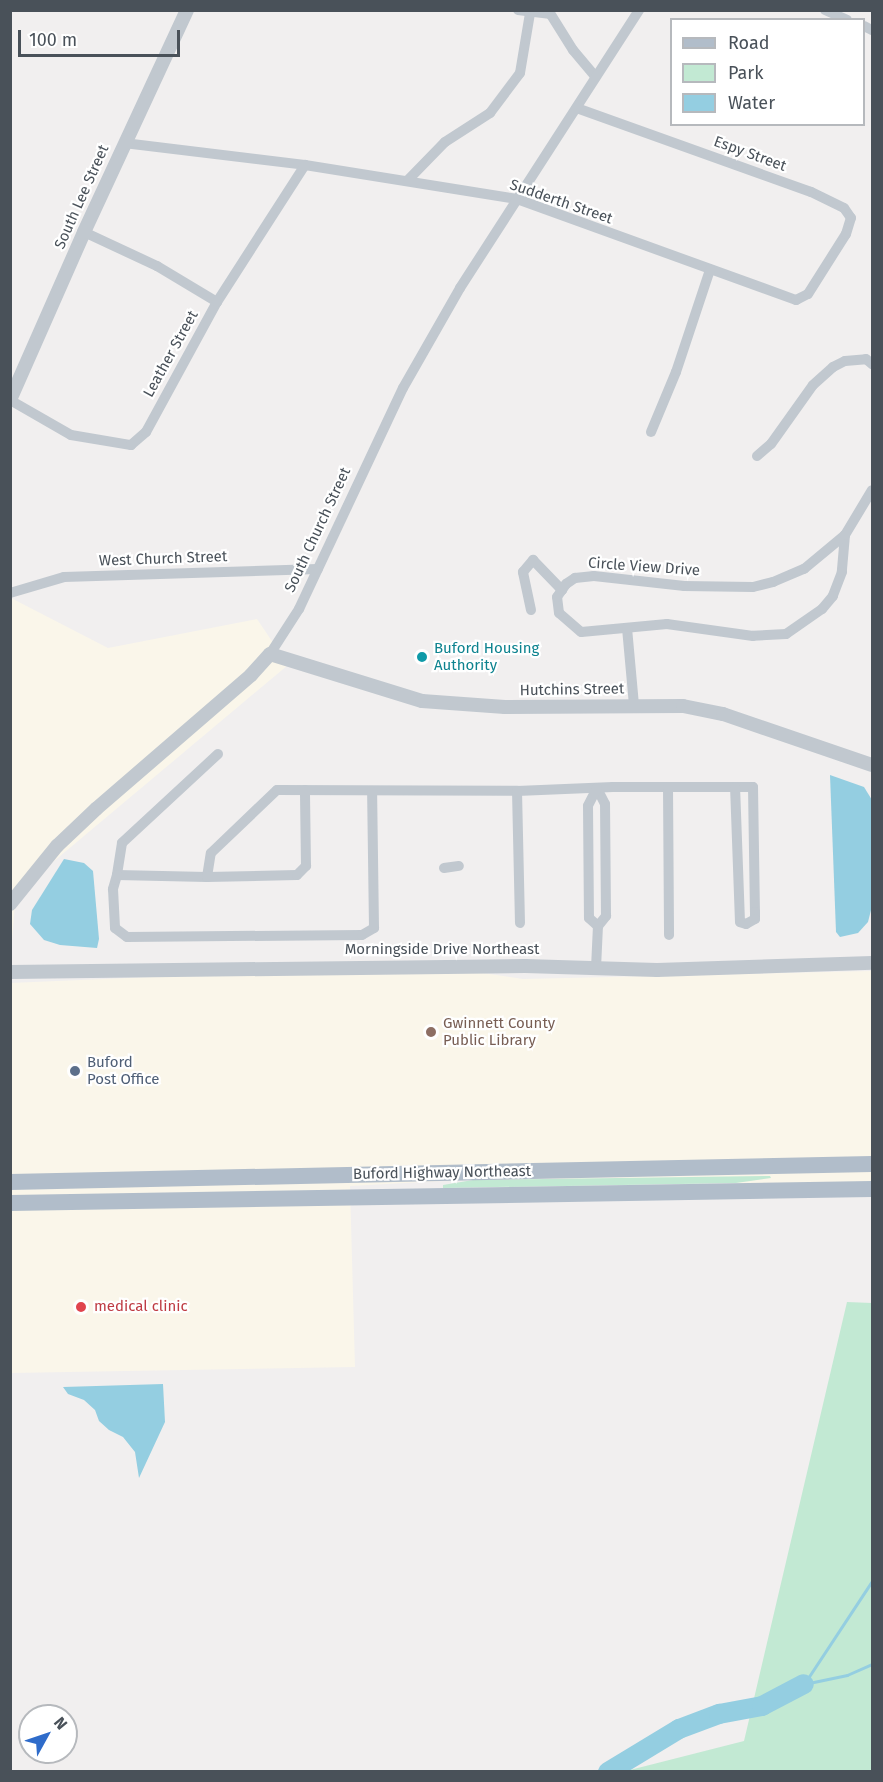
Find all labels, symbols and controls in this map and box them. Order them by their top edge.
scale bar [21,18,183,56]
legend [670,18,865,126]
text: 100 m [29,29,77,51]
text: Road [728,32,770,54]
text: Park [728,62,763,84]
text: Water [728,92,775,114]
street label: Espy Street [711,133,789,175]
street label: South Lee Street [51,142,113,252]
street label: Sudderth Street [507,176,615,228]
street label: Leather Street [140,308,202,400]
street label: South Church Street [281,465,355,595]
street label: West Church Street [98,548,228,570]
street label: Circle View Drive [587,554,701,580]
place label: Buford Housing Authority [434,639,539,674]
marker: Buford Housing Authority [415,650,429,664]
street label: Hutchins Street [519,680,625,700]
street label: Morningside Drive Northeast [345,941,539,959]
place label: Gwinnett County Public Library [443,1014,555,1049]
marker: Gwinnett County Public Library [424,1025,438,1039]
place label: Buford Post Office [87,1053,159,1088]
marker: Buford Post Office [68,1064,82,1078]
street label: Buford Highway Northeast [353,1162,531,1184]
marker: medical clinic [72,1298,90,1316]
place label: medical clinic [94,1298,188,1316]
north arrow [18,1704,78,1764]
text: N [50,1713,71,1734]

